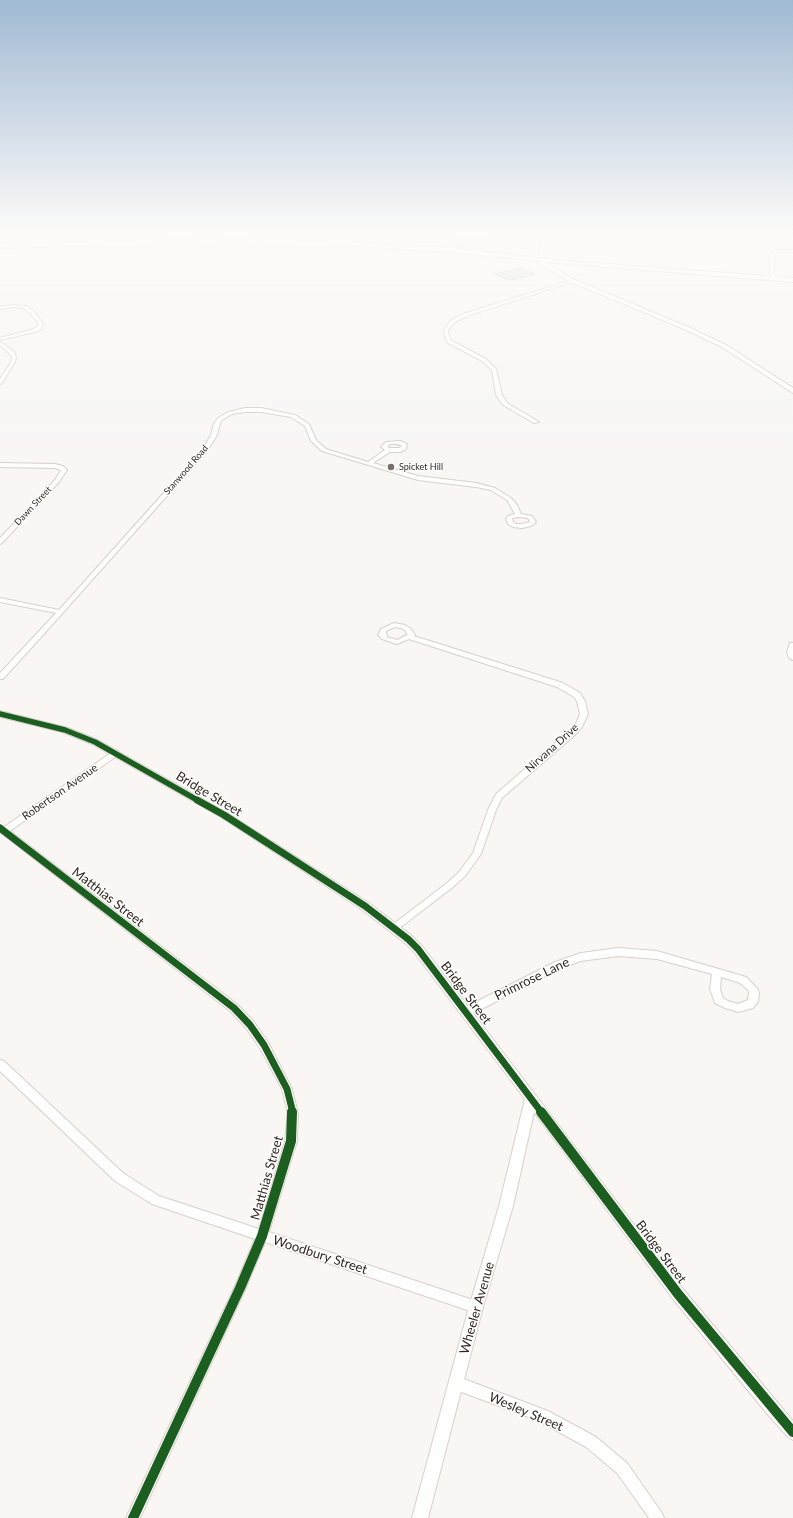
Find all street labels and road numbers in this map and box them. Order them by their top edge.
street label: Stanwood Road [162,443,210,497]
street label: Dawn Street [12,484,54,528]
street label: Nirvana Drive [523,721,581,775]
street label: Robertson Avenue [20,761,100,823]
street label: Bridge Street [173,768,245,820]
street label: Matthias Street [69,864,147,930]
street label: Primrose Lane [492,954,572,1004]
street label: Bridge Street [437,959,495,1027]
street label: Matthias Street [247,1134,287,1222]
street label: Bridge Street [632,1218,690,1286]
street label: Woodbury Street [271,1232,369,1278]
street label: Wheeler Avenue [456,1260,498,1356]
street label: Wesley Street [486,1389,566,1435]

